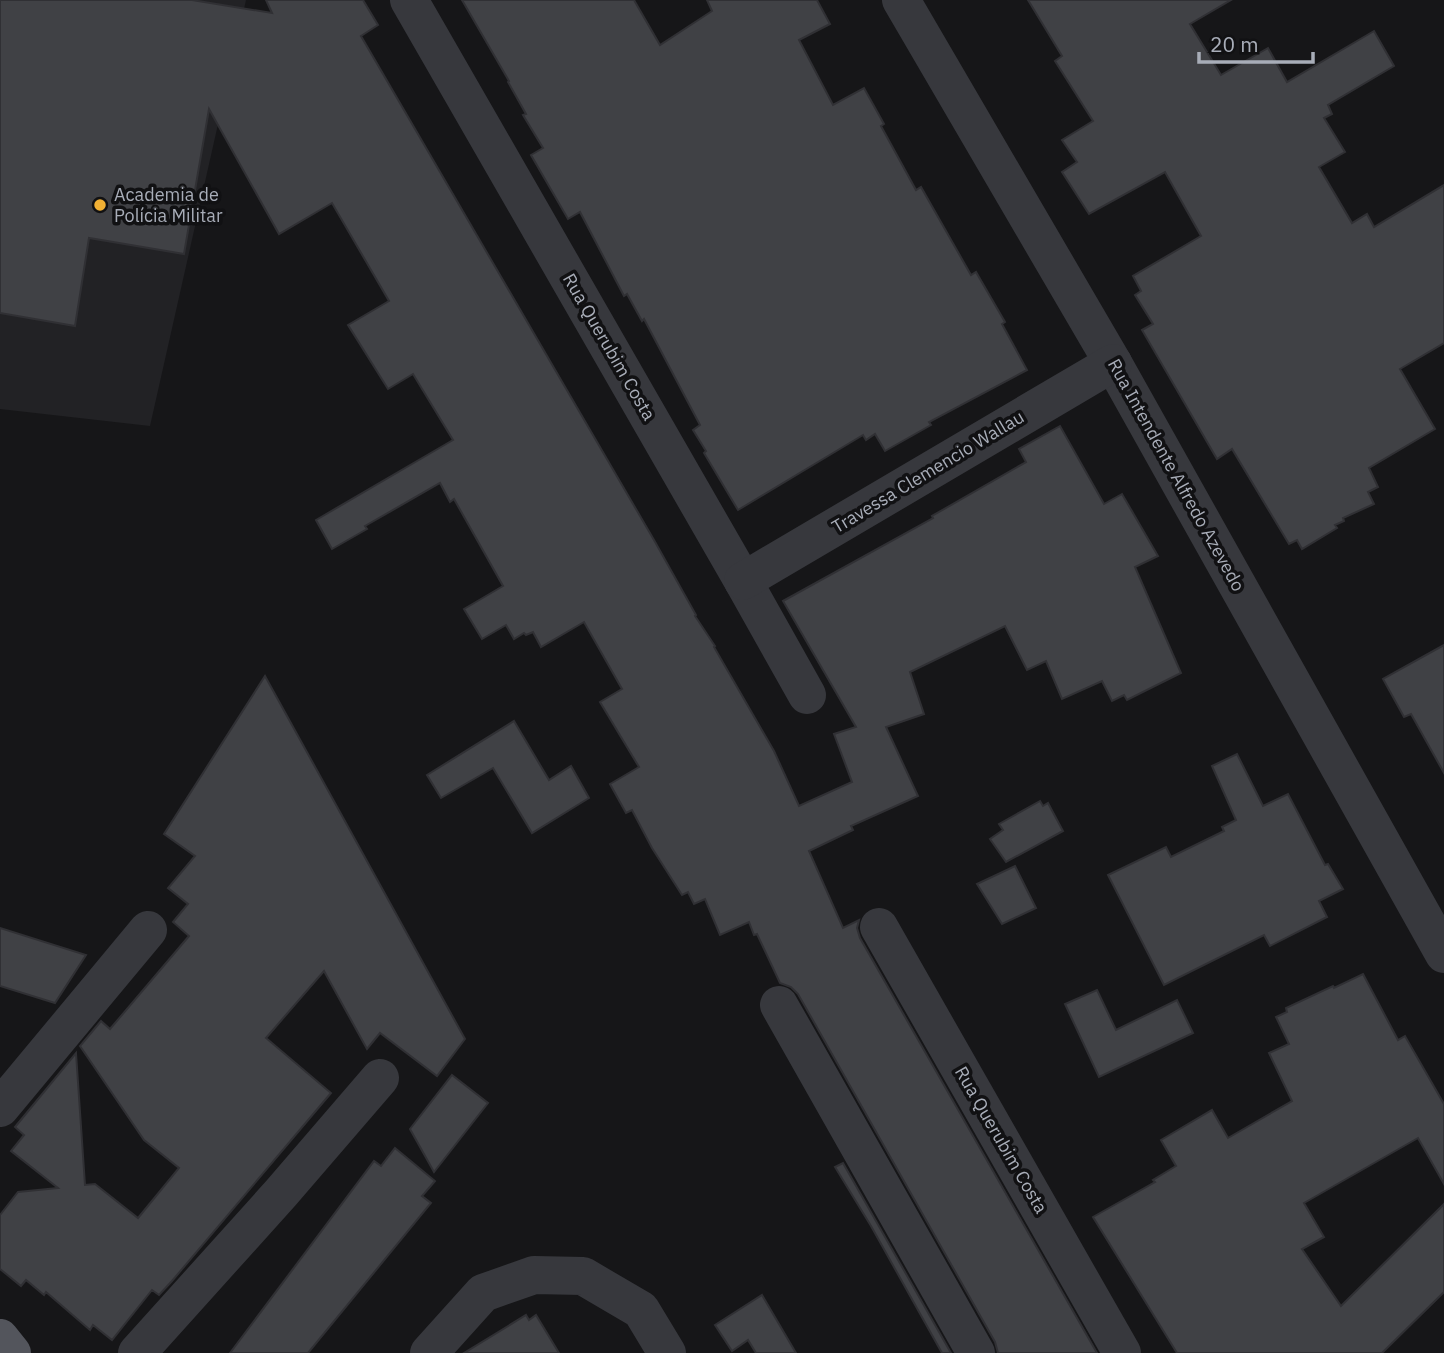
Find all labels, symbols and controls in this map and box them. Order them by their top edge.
scale bar [1199,21,1313,65]
text: 20 m [1210,30,1259,58]
place label: Academia de Polícia Militar [114,183,223,227]
marker: Academia de Polícia Militar [92,197,108,213]
street label: Rua Querubim Costa [558,269,661,425]
street label: Rua Intendente Alfredo Azevedo [1103,354,1250,595]
street label: Travessa Clemencio Wallau [828,405,1028,538]
street label: Rua Querubim Costa [950,1062,1053,1218]

